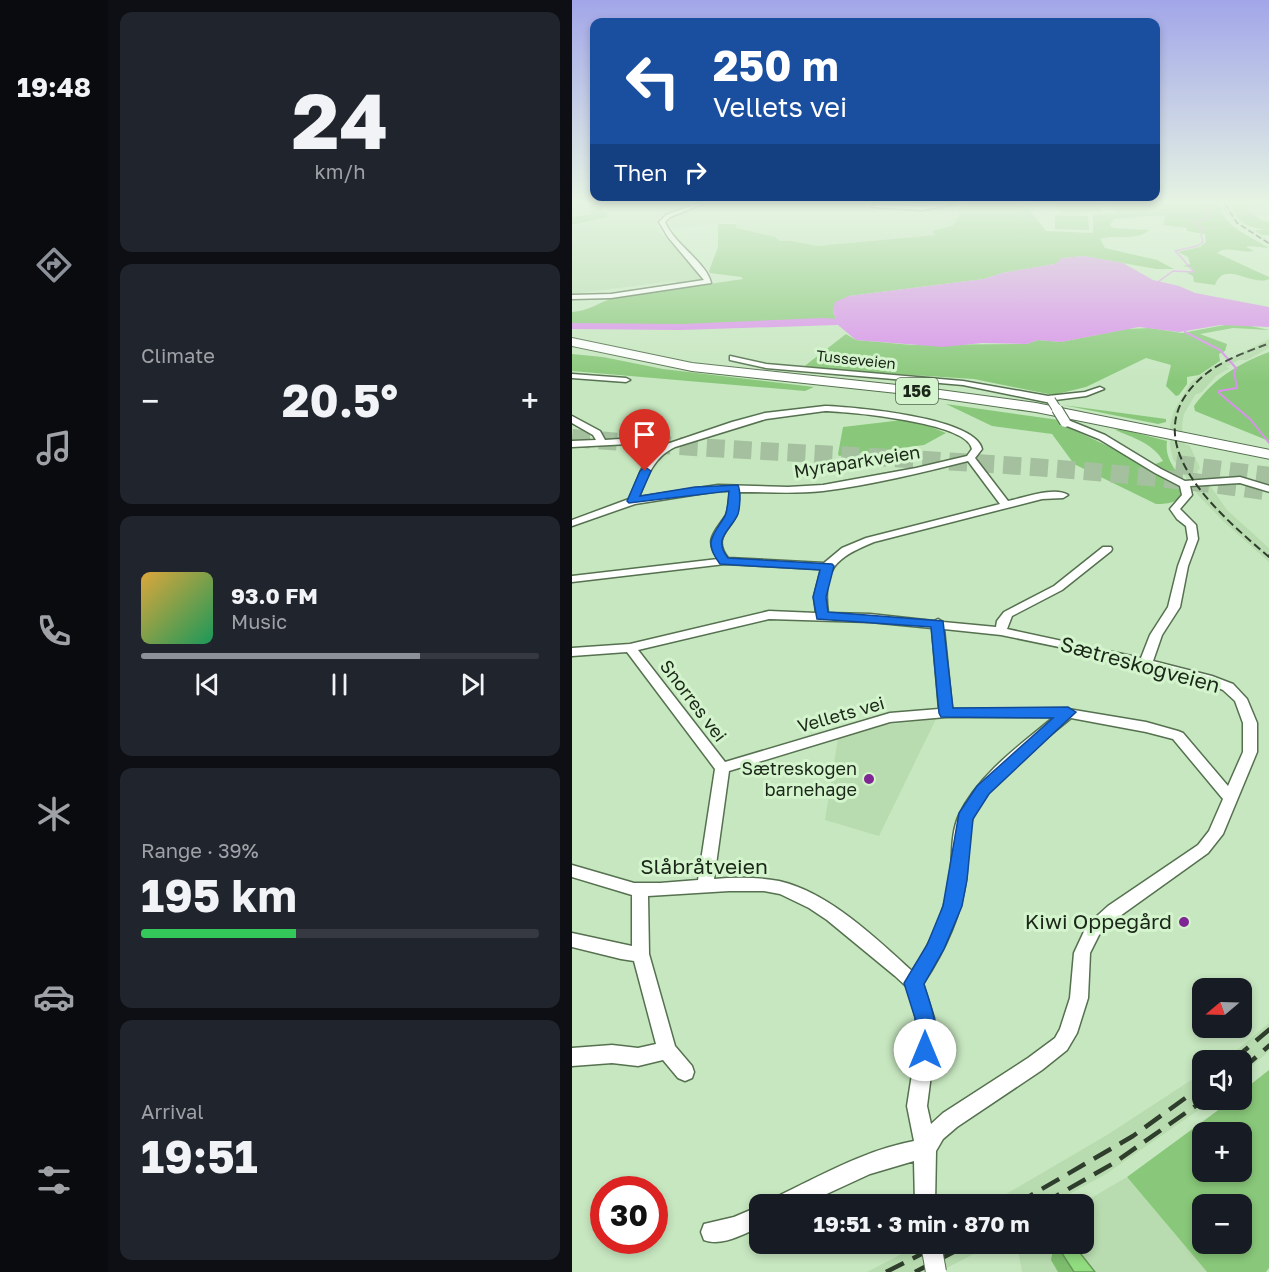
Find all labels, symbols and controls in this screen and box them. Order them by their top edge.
text: 250 m [713,40,839,90]
icon: left [614,42,692,120]
text: 19:48 [17,71,91,103]
text: 24 [292,73,388,166]
text: Vellets vei [713,91,847,123]
icon: right [679,156,712,189]
text: km/h [315,159,365,183]
text: Then [614,159,667,186]
icon: directions [33,244,75,286]
text: Climate [141,343,215,367]
street label: Tusseveien [815,346,897,372]
text: 20.5° [282,373,398,427]
road number: 156 [896,378,938,404]
text: − [141,381,159,420]
text: + [521,381,539,420]
pin [619,409,670,471]
icon: arrive [628,418,661,451]
icon: music [33,427,75,469]
street label: Myraparkveien [792,440,922,482]
text: 93.0 FM [231,582,318,609]
text: Music [231,609,287,633]
icon: phone [33,610,75,652]
street label: Sætreskogveien [1058,630,1223,698]
street label: Snorres vei [656,655,732,746]
icon: previous [191,668,224,701]
icon: pause [323,668,356,701]
icon: next [456,668,489,701]
street label: Vellets vei [795,691,887,737]
place label: Sætreskogen barnehage [741,757,857,800]
marker: Sætreskogen barnehage [862,772,876,786]
icon: climate [33,793,75,835]
text: Range · 39% [141,838,259,862]
street label: Slåbråtveien [640,853,768,879]
text: 195 km [141,868,297,922]
place label: Kiwi Oppegård [1025,908,1172,934]
marker: Kiwi Oppegård [1177,915,1191,929]
icon: car [33,976,75,1018]
north arrow [1192,978,1252,1038]
map controls [1192,978,1252,1254]
position arrow [893,1018,957,1082]
button: sound [1192,1050,1252,1110]
text: Arrival [141,1099,204,1123]
button: + [1192,1122,1252,1182]
text: 19:51 [141,1129,258,1183]
icon: filters [33,1159,75,1201]
speed limit sign: 30 [590,1176,668,1254]
button: − [1192,1194,1252,1254]
text: 19:51 · 3 min · 870 m [814,1210,1029,1237]

